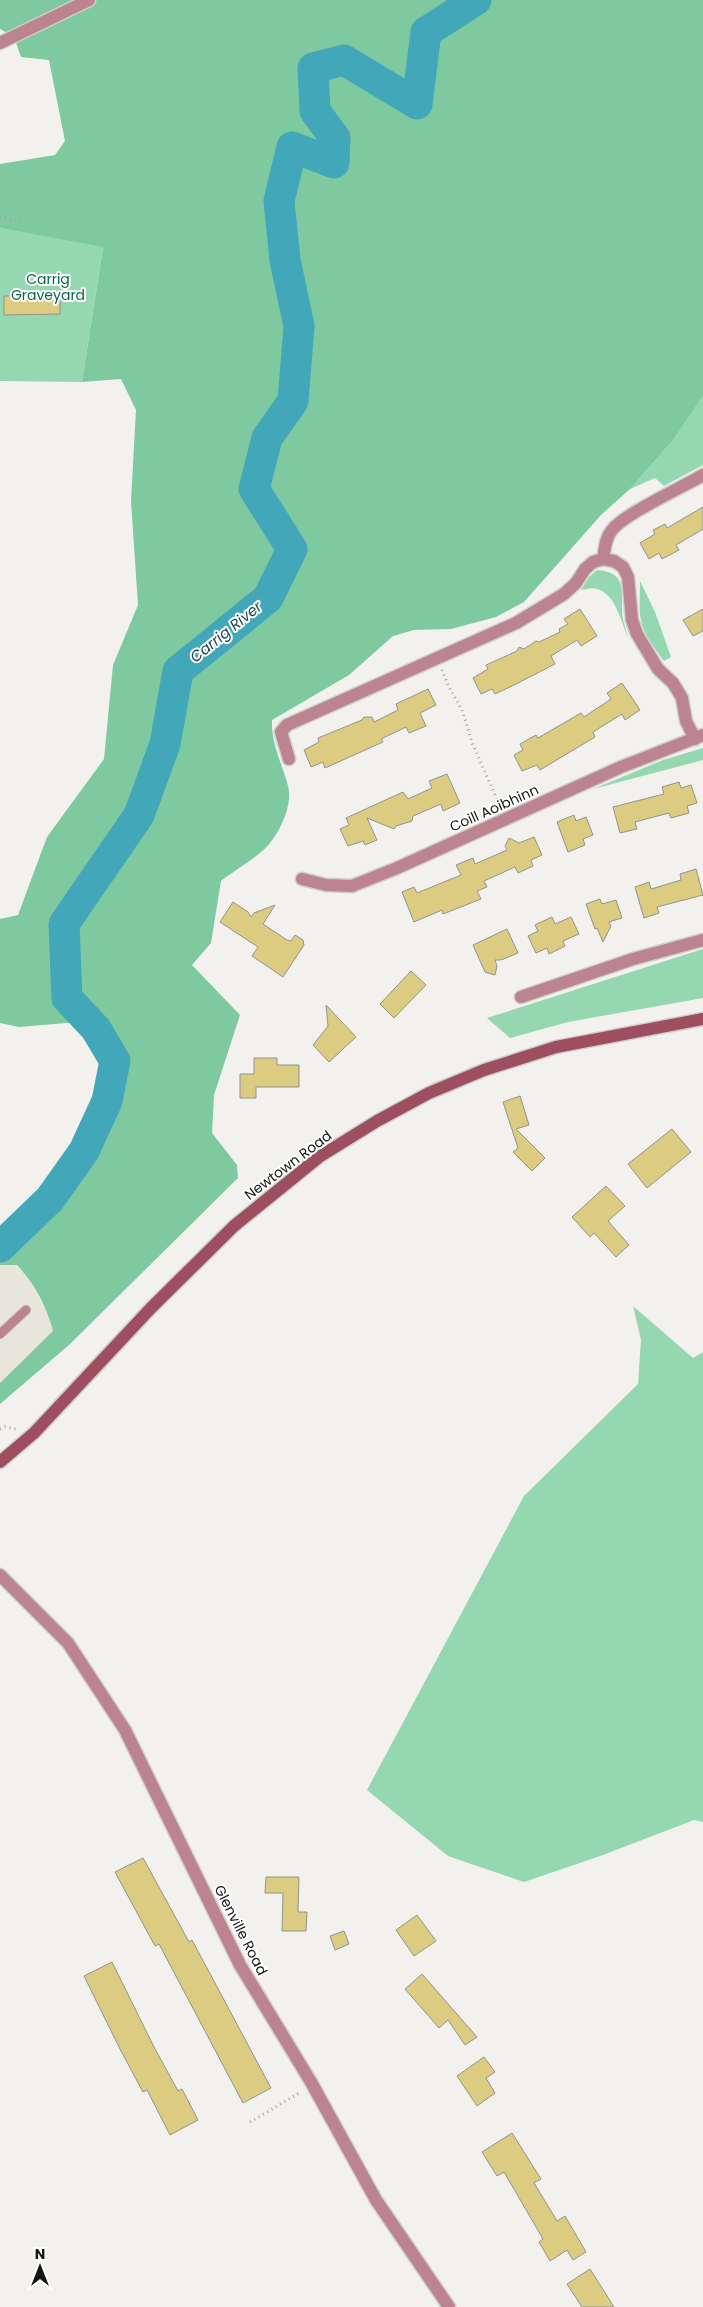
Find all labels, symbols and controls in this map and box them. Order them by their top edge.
park label: Carrig Graveyard [11,269,85,305]
water label: Carrig River [185,596,267,667]
street label: Coill Aoibhinn [446,779,542,837]
street label: Newtown Road [240,1126,336,1204]
street label: Glenville Road [210,1881,272,1979]
north arrow [15,2242,65,2292]
text: N [35,2244,45,2264]

